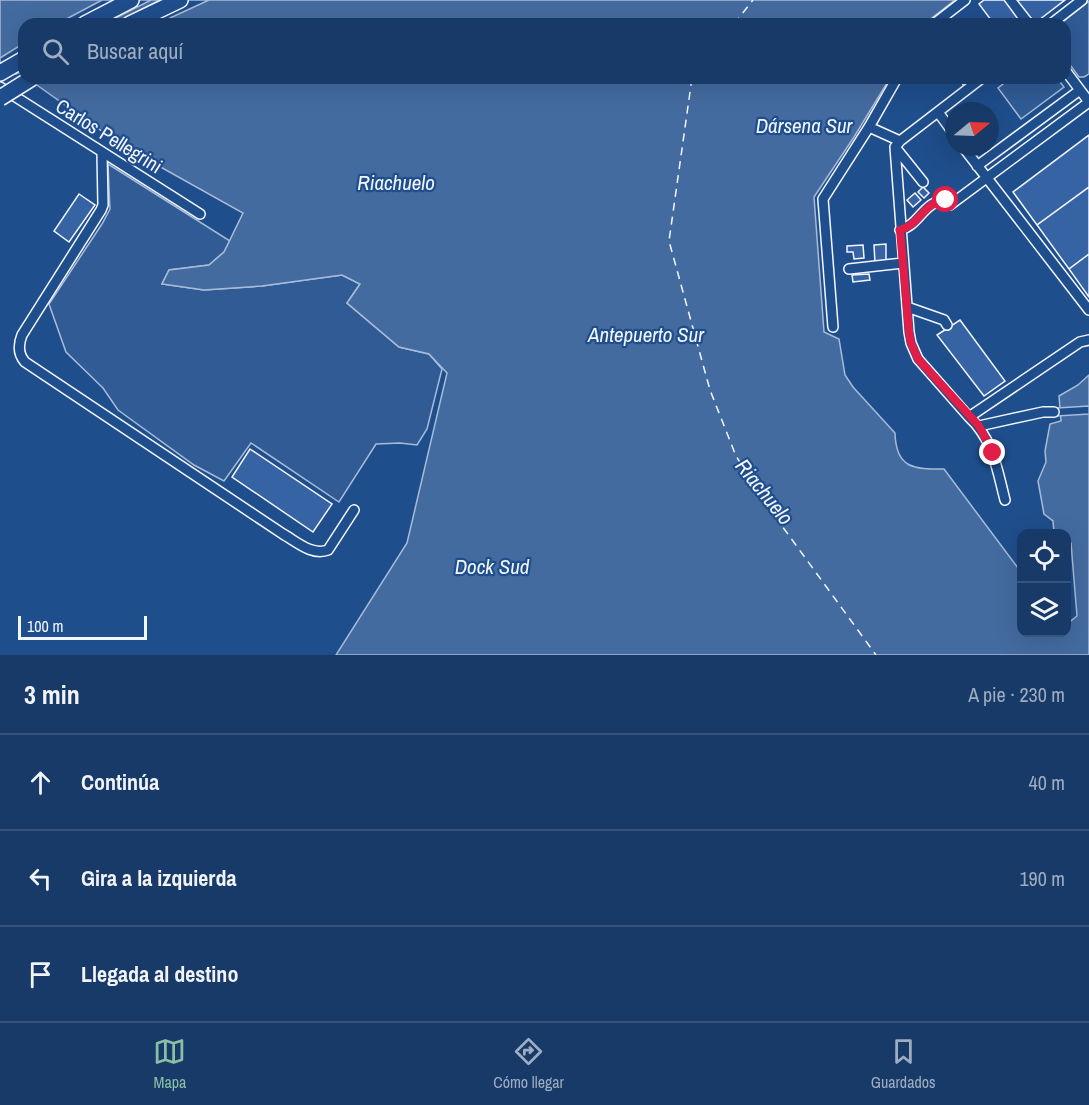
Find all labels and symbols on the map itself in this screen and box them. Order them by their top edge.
street label: Carlos Pellegrini [51,92,168,179]
north arrow [945,102,999,156]
water label: Dársena Sur [756,111,854,140]
water label: Riachuelo [357,168,435,197]
route start [932,186,958,212]
water label: Antepuerto Sur [587,320,705,349]
route end [979,439,1005,465]
water label: Riachuelo [729,452,800,531]
water label: Dock Sud [455,552,530,581]
scale bar [18,613,147,640]

